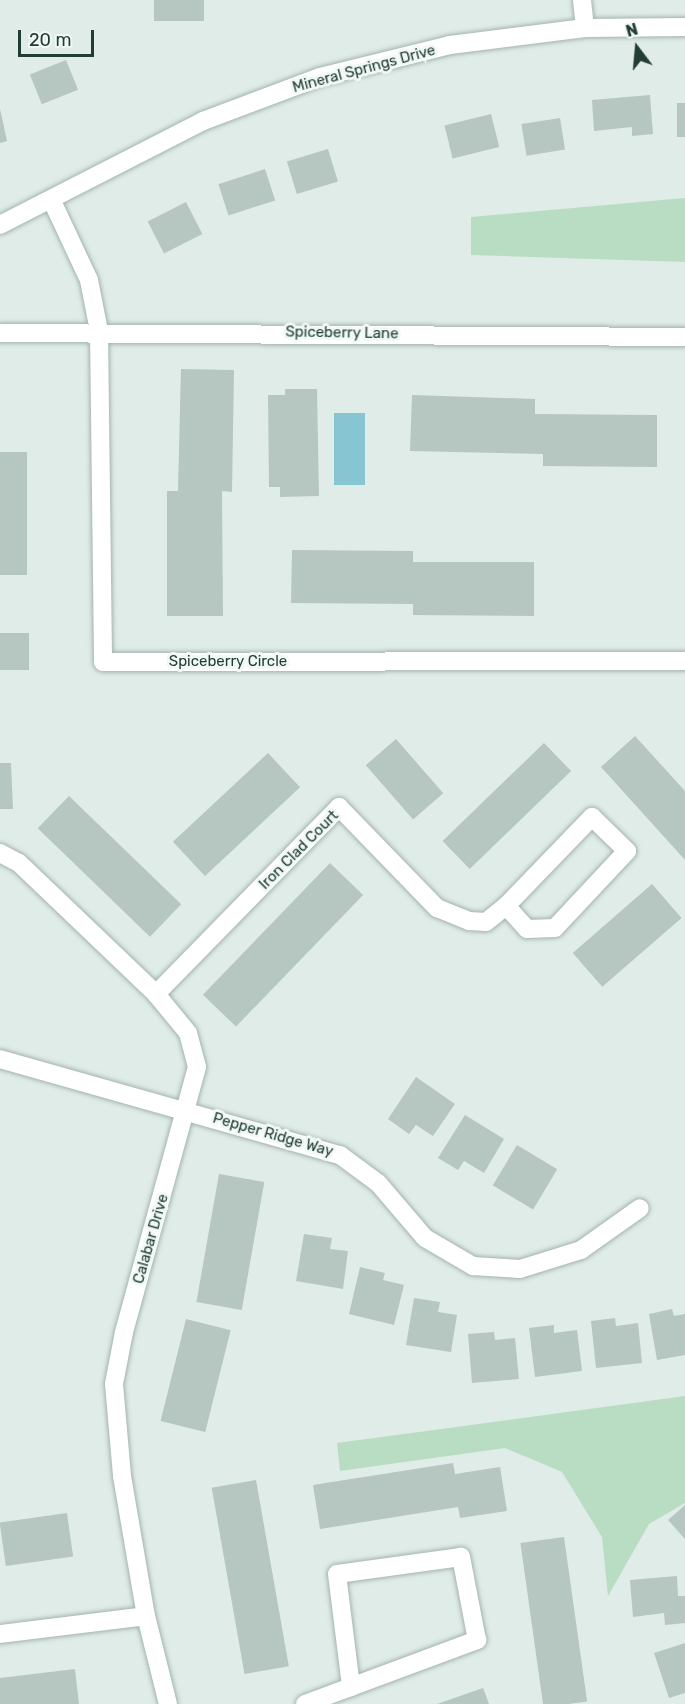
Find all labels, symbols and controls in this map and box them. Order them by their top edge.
scale bar [21,18,98,56]
north arrow [607,18,667,78]
text: N [624,19,640,41]
text: 20 m [29,29,71,51]
street label: Mineral Springs Drive [291,41,437,97]
street label: Spiceberry Lane [285,323,399,343]
street label: Spiceberry Circle [169,653,287,671]
street label: Iron Clad Court [256,807,342,893]
street label: Pepper Ridge Way [210,1109,336,1161]
street label: Calabar Drive [130,1192,172,1286]

